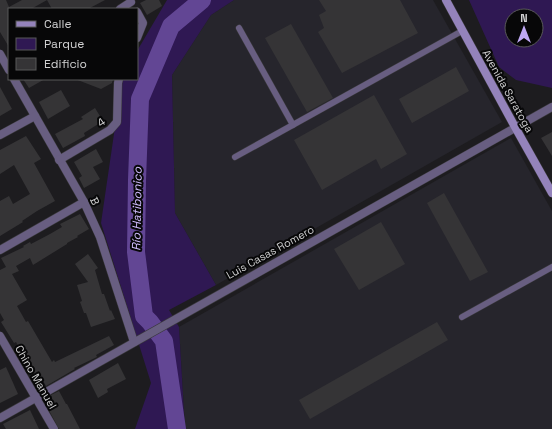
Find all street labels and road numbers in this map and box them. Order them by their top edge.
street label: Avenida Saratoga [479,47,537,136]
street label: 4 [94,114,108,130]
street label: B [87,195,103,207]
street label: Luis Casas Romero [224,222,317,282]
street label: Chino Manuel [12,343,60,411]

